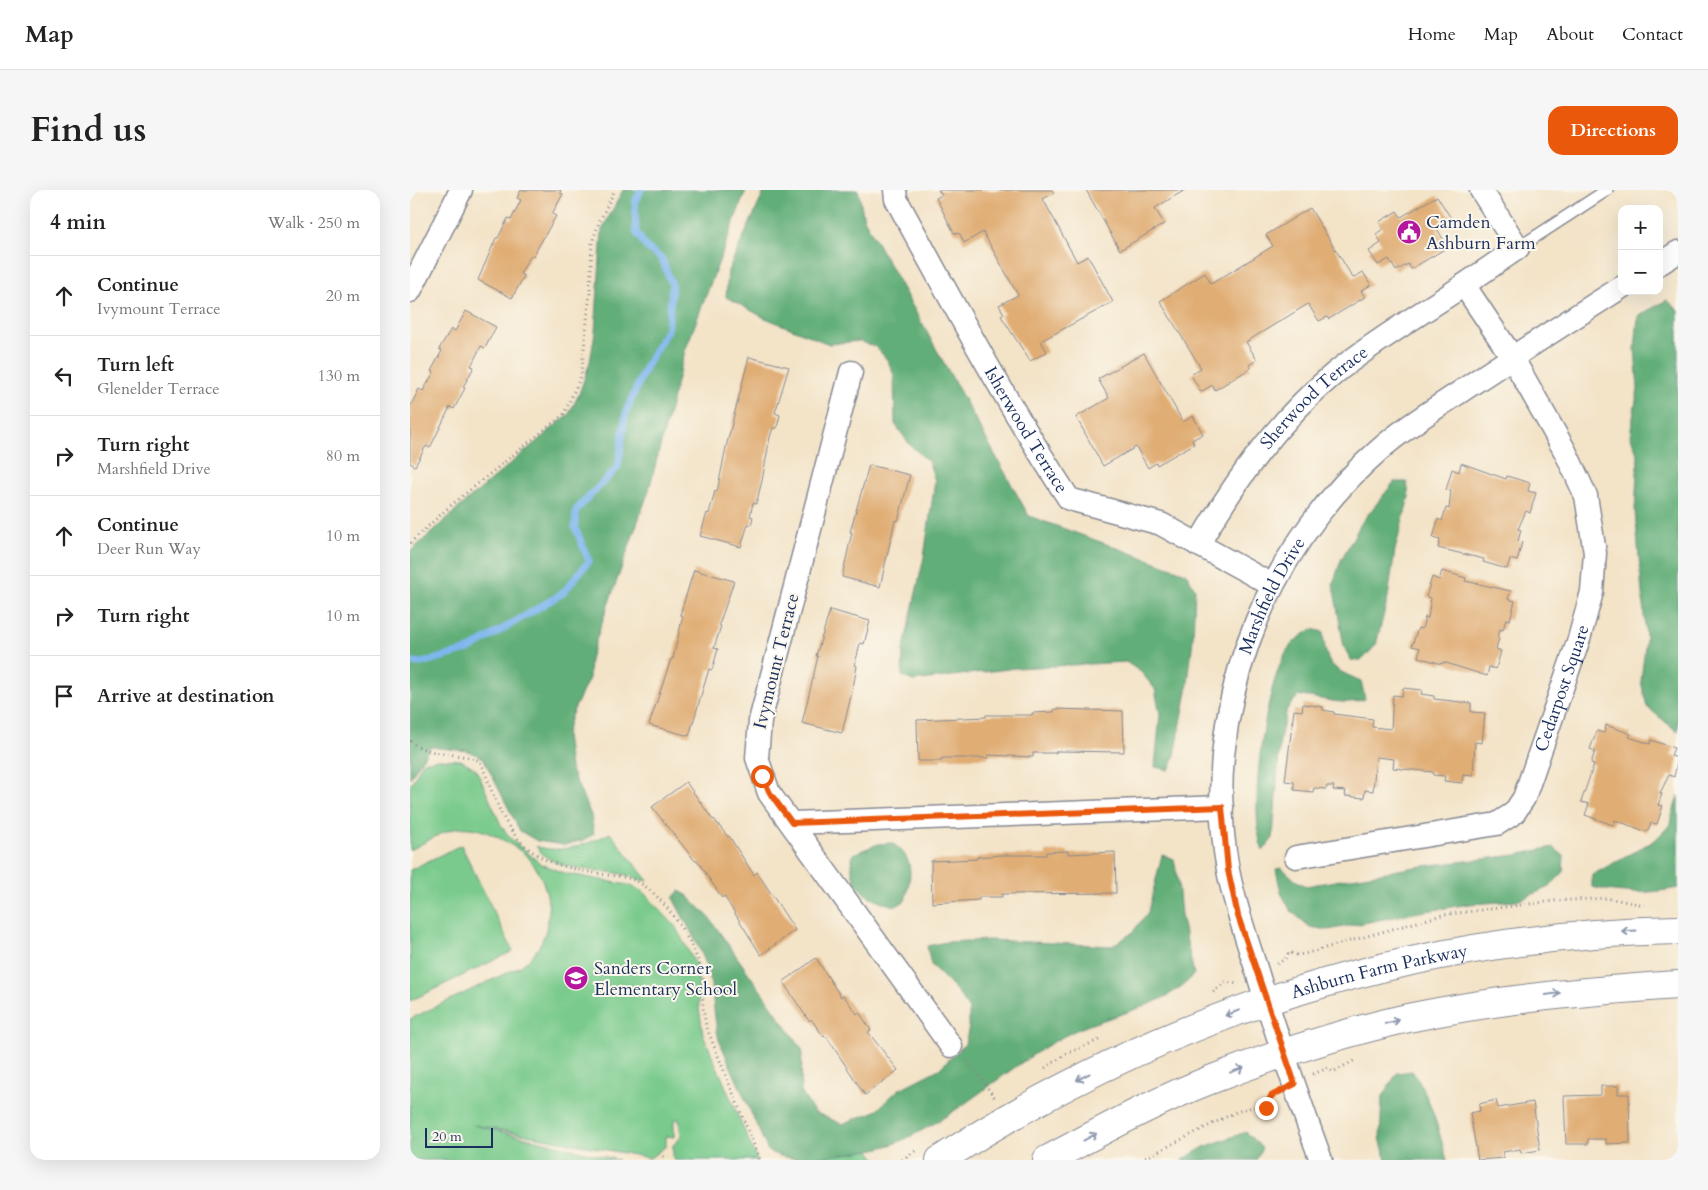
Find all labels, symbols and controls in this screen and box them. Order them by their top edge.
text: Map [25,18,74,51]
text: Home [1408,22,1456,47]
text: Map [1484,22,1518,47]
text: About [1546,22,1594,47]
text: Contact [1622,22,1683,47]
text: Find us [30,106,146,154]
button: Directions [1548,106,1678,155]
map controls [1618,205,1663,295]
button: + [1618,205,1663,250]
text: 4 min [50,208,106,237]
place label: Camden Ashburn Farm [1426,210,1536,256]
text: Walk · 250 m [268,212,360,234]
public building icon: Camden Ashburn Farm [1396,219,1422,245]
button: − [1618,250,1663,295]
text: Continue [97,272,179,298]
icon: ahead [50,282,78,310]
text: 20 m [326,285,360,307]
text: Ivymount Terrace [97,298,221,320]
street label: Sherwood Terrace [1254,340,1373,455]
text: Turn left [97,352,174,378]
icon: left [50,362,78,390]
street label: Isherwood Terrace [978,362,1074,498]
text: 130 m [318,365,360,387]
text: Glenelder Terrace [97,378,220,400]
text: Turn right [97,432,189,458]
icon: right [50,442,78,470]
text: 80 m [326,445,360,467]
text: Marshfield Drive [97,458,211,480]
text: Continue [97,512,179,538]
icon: ahead [50,522,78,550]
text: 10 m [326,525,360,547]
street label: Marshfield Drive [1233,532,1311,658]
text: Deer Run Way [97,538,201,560]
street label: Ivymount Terrace [748,591,805,732]
icon: right [50,602,78,630]
text: Turn right [97,603,189,629]
text: 10 m [326,605,360,627]
street label: Cedarpost Square [1529,622,1595,755]
icon: arrive [50,682,78,710]
text: Arrive at destination [97,683,274,709]
route start [751,765,774,788]
one-way arrow [1622,927,1638,936]
street label: Ashburn Farm Parkway [1288,938,1470,1005]
place label: Sanders Corner Elementary School [594,956,737,1002]
school or university icon: Sanders Corner Elementary School [563,965,589,991]
one-way arrow [1544,989,1560,999]
one-way arrow [1225,1009,1240,1018]
one-way arrow [1384,1017,1400,1026]
one-way arrow [1229,1065,1245,1074]
one-way arrow [1075,1072,1090,1082]
route end [1255,1097,1278,1120]
scale bar [425,1125,492,1148]
text: 20 m [432,1127,462,1146]
one-way arrow [1082,1132,1097,1142]

